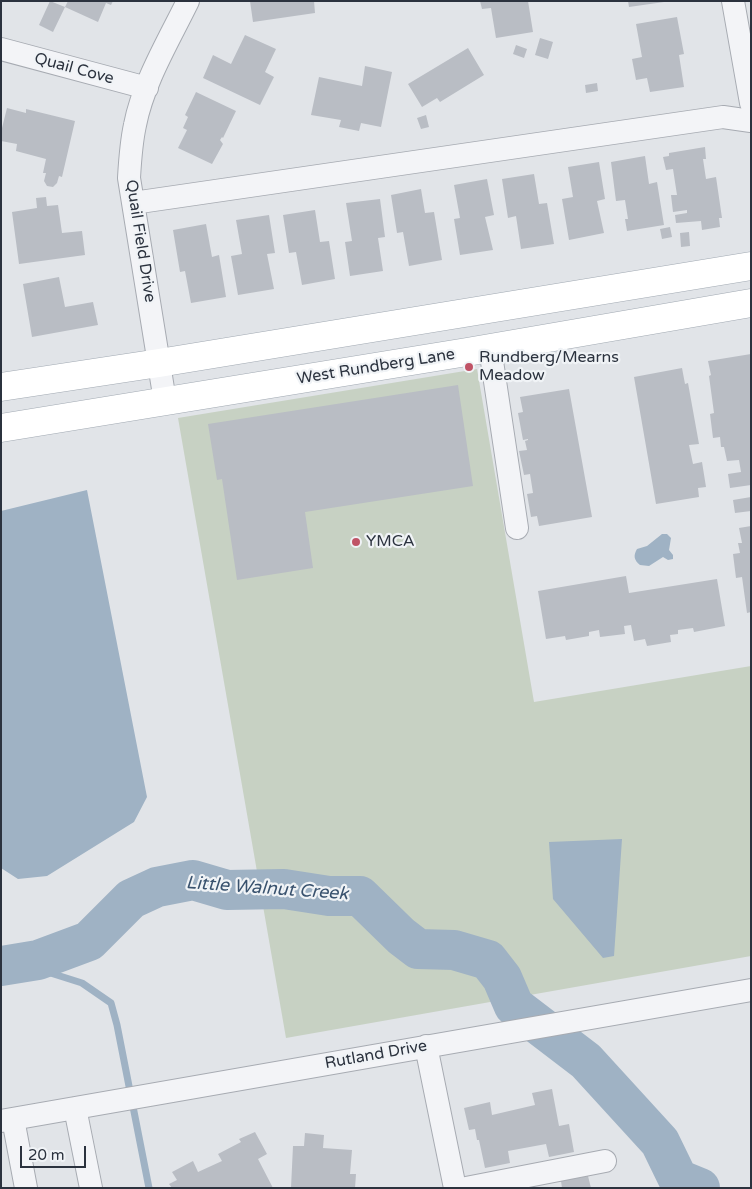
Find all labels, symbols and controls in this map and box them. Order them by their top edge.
street label: Quail Cove [32,49,116,89]
street label: Quail Field Drive [121,178,159,304]
street label: West Rundberg Lane [296,345,456,389]
place label: Rundberg/Mearns Meadow [479,348,619,386]
marker: Rundberg/Mearns Meadow [463,361,475,373]
place label: YMCA [366,532,415,552]
marker: YMCA [350,536,362,548]
water label: Little Walnut Creek [185,873,349,905]
street label: Rutland Drive [323,1037,429,1073]
scale bar [22,1136,89,1168]
text: 20 m [28,1146,65,1164]

